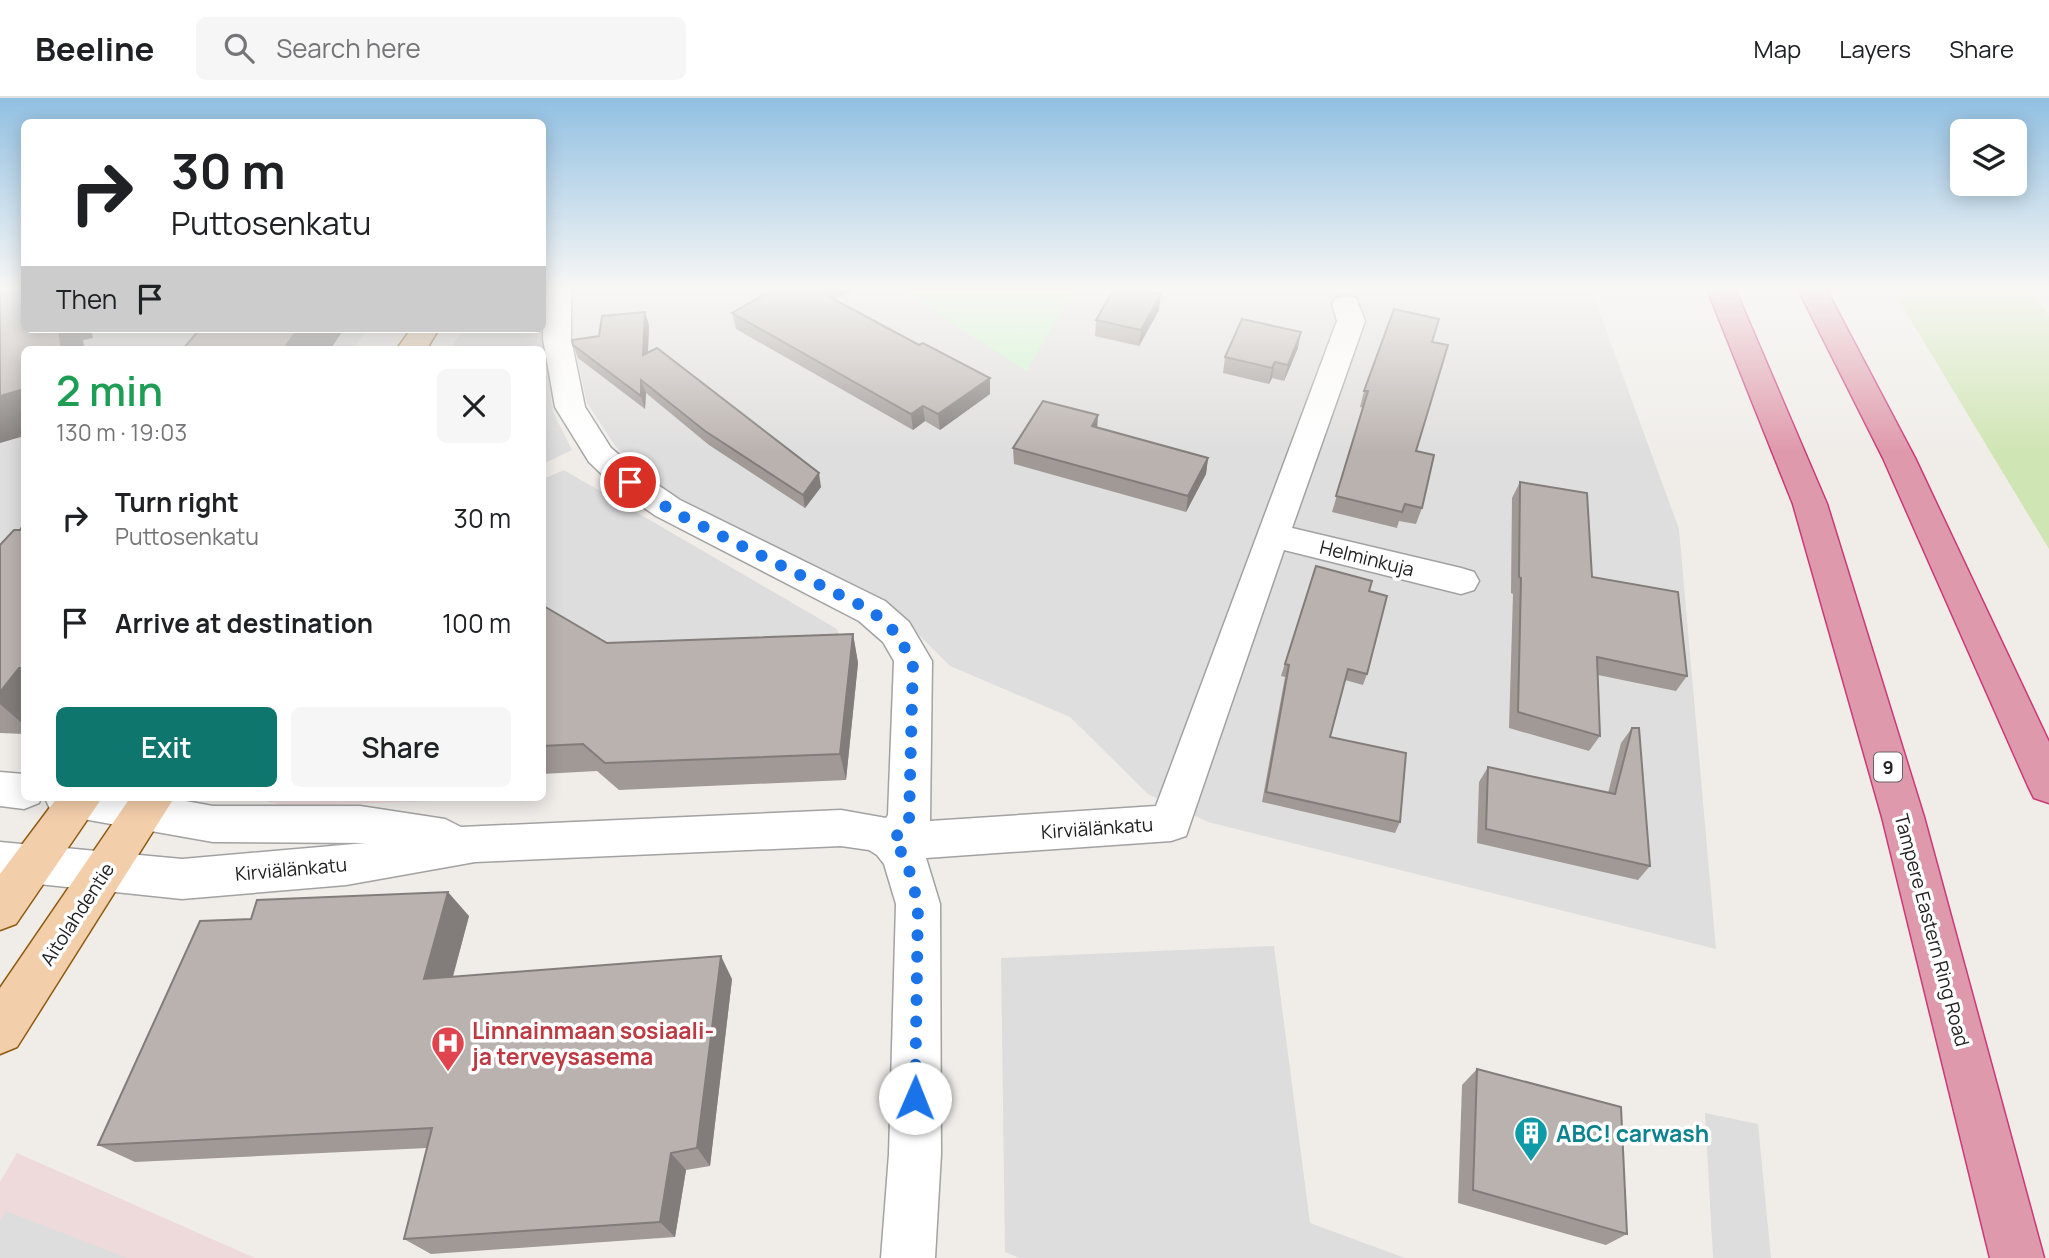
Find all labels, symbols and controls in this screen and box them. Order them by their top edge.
search box [196,17,686,80]
text: Beeline [35,26,154,71]
icon: search [220,29,258,67]
text: Search here [276,30,421,66]
text: Map [1754,32,1801,65]
text: Layers [1839,32,1911,65]
text: Share [1949,32,2014,65]
map controls [1950,119,2027,196]
button: layers [1950,119,2027,196]
text: 30 m [171,137,286,204]
icon: right [56,147,147,238]
text: Puttosenkatu [171,201,371,245]
icon: arrive [131,280,169,318]
text: Then [56,281,117,317]
text: 2 min [56,361,163,419]
button: close [437,369,511,443]
text: 130 m · 19:03 [56,416,187,448]
pin [600,452,660,512]
icon: arrive [611,463,649,501]
text: Turn right [115,484,239,520]
icon: right [56,499,94,537]
text: 30 m [454,500,511,536]
text: Puttosenkatu [115,520,259,552]
street label: Helminkuja [1317,534,1417,582]
icon: arrive [56,604,94,642]
text: Arrive at destination [115,605,373,641]
text: 100 m [442,605,511,641]
button: Exit [56,707,277,787]
button: Share [291,707,511,787]
road number: 9 [1874,752,1902,782]
street label: Kirviälänkatu [1040,811,1154,845]
street label: Tampere Eastern Ring Road [1888,811,1976,1049]
street label: Kirviälänkatu [234,851,348,887]
street label: Aitolahdentie [34,858,120,970]
place label: Linnainmaan sosiaali- ja terveysasema [471,1014,714,1072]
hospital icon: Linnainmaan sosiaali- ja terveysasema [429,1024,467,1073]
position arrow [878,1061,952,1135]
building icon: ABC! carwash [1512,1114,1550,1163]
place label: ABC! carwash [1556,1117,1709,1149]

